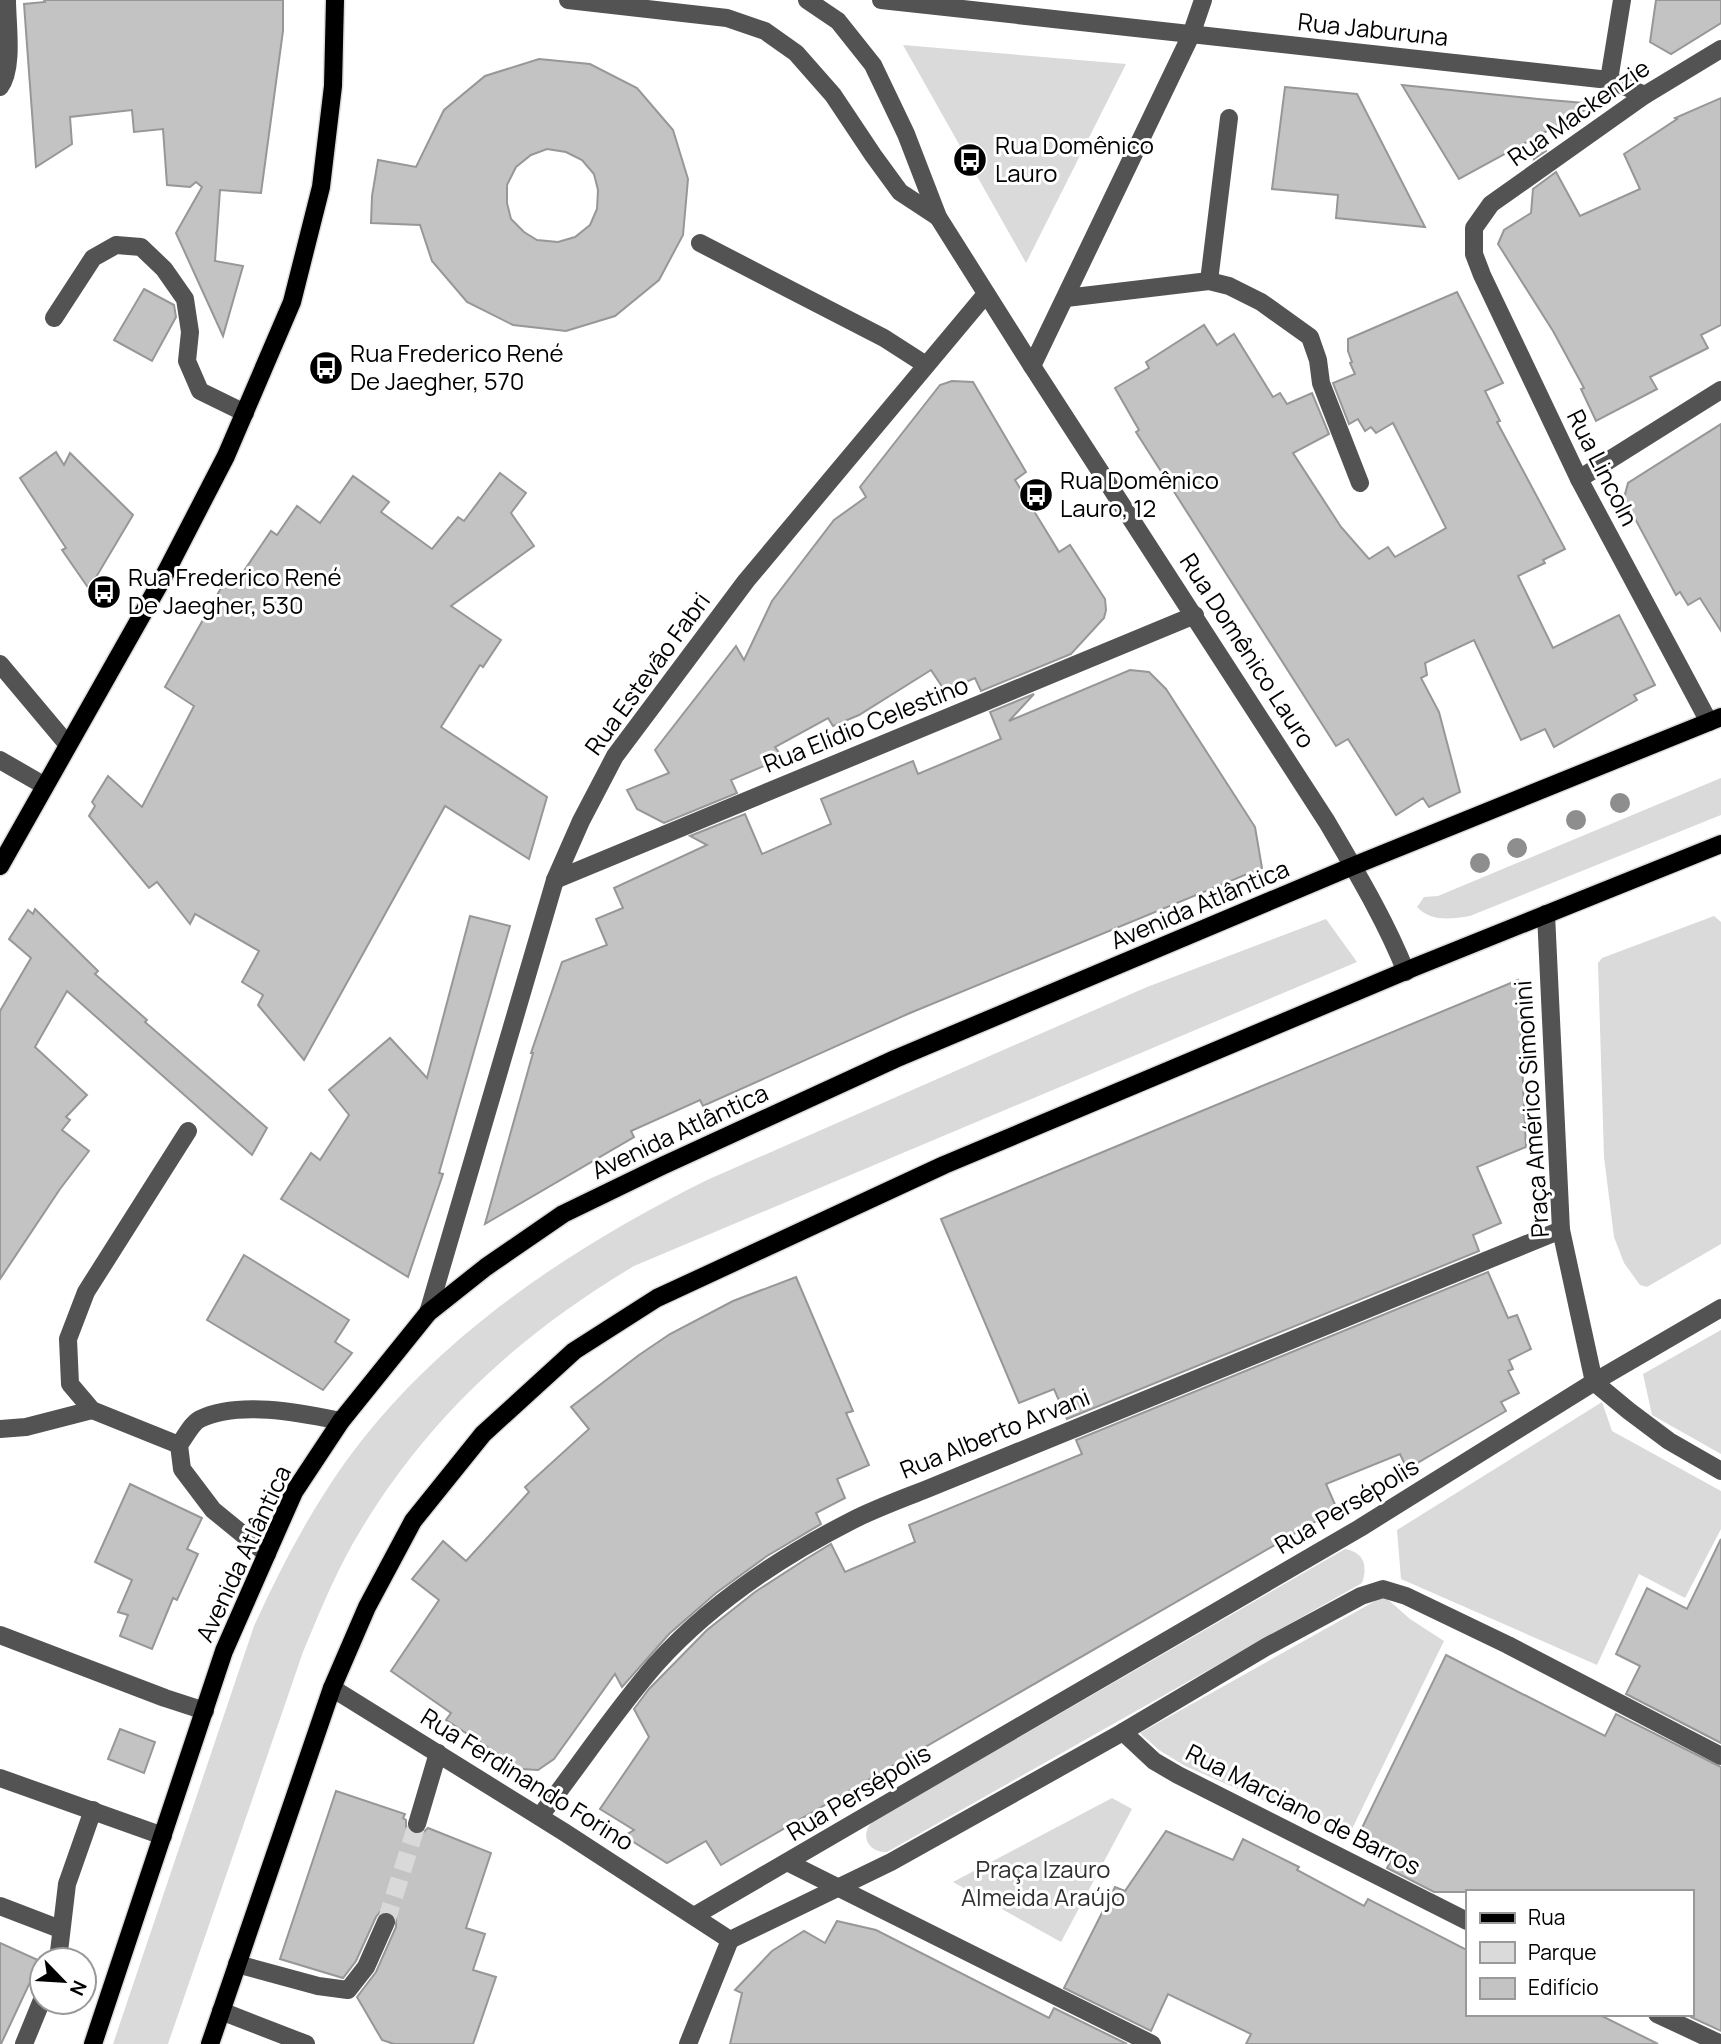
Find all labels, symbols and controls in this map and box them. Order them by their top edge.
street label: Rua Jaburuna [1296,4,1450,53]
street label: Rua Mackenzie [1501,51,1656,173]
place label: Rua Domênico Lauro [995,128,1154,189]
bus stop icon: Rua Domênico Lauro [951,141,989,179]
place label: Rua Frederico René De Jaegher, 570 [350,336,564,397]
bus stop icon: Rua Frederico René De Jaegher, 570 [307,349,345,387]
street label: Rua Lincoln [1560,403,1647,531]
place label: Rua Domênico Lauro, 12 [1060,463,1219,524]
bus stop icon: Rua Domênico Lauro, 12 [1017,476,1055,514]
street label: Rua Domênico Lauro [1173,546,1324,754]
place label: Rua Frederico René De Jaegher, 530 [128,560,342,621]
bus stop icon: Rua Frederico René De Jaegher, 530 [85,573,123,611]
street label: Rua Estevão Fabri [577,585,717,761]
street label: Rua Elídio Celestino [758,667,973,780]
street label: Avenida Atlântica [1105,851,1294,956]
street label: Praça Américo Simonini [1505,979,1556,1239]
street label: Avenida Atlântica [586,1075,773,1186]
street label: Rua Alberto Arvani [895,1379,1094,1486]
street label: Rua Persépolis [1268,1449,1424,1561]
street label: Avenida Atlântica [187,1460,298,1647]
street label: Rua Ferdinando Forino [415,1700,640,1858]
street label: Rua Marciano de Barros [1181,1735,1427,1882]
street label: Rua Persépolis [780,1736,936,1848]
park label: Praça Izauro Almeida Araújo [961,1852,1125,1913]
legend [1466,1890,1693,2016]
text: Rua [1528,1903,1565,1931]
text: Parque [1528,1938,1597,1966]
north arrow [28,1946,98,2016]
text: Edifício [1528,1973,1599,2001]
text: N [64,1977,93,2000]

